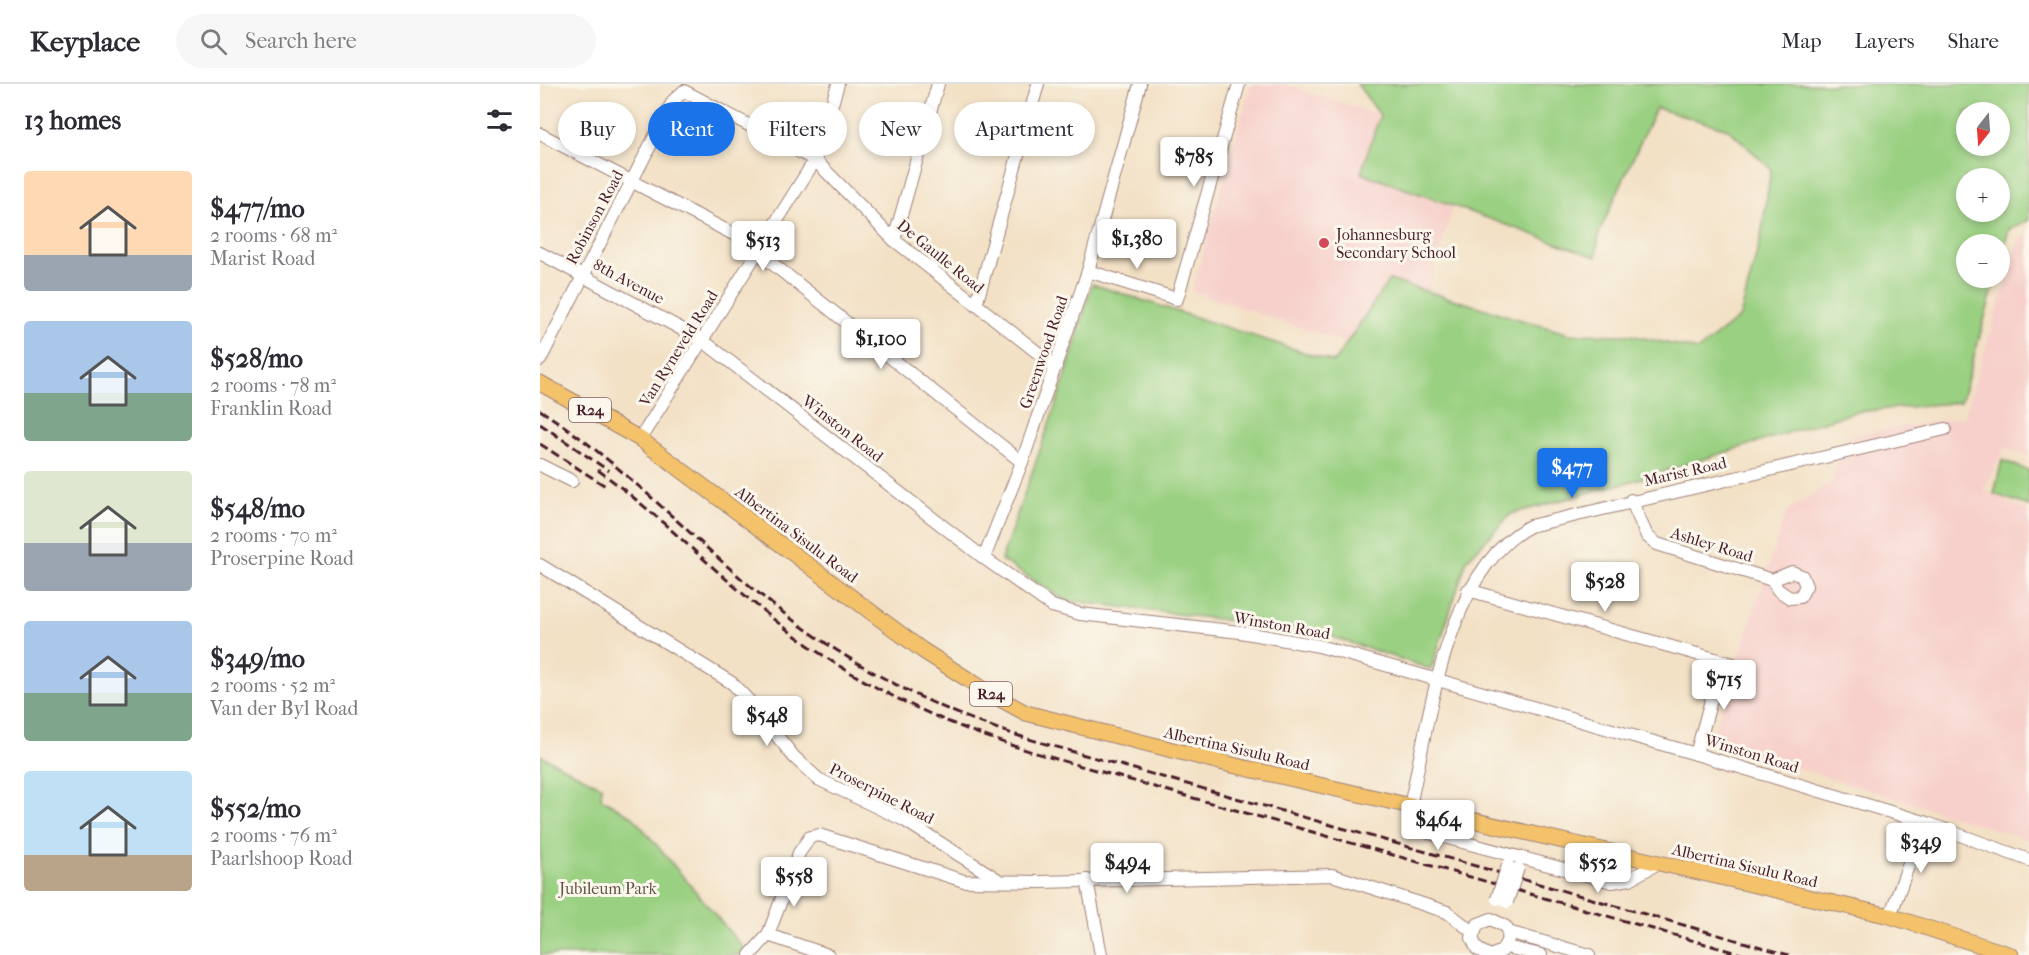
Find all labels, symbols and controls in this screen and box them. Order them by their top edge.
search box [176,14,596,68]
text: Keyplace [30,25,140,58]
icon: search [197,25,230,58]
text: Search here [245,28,357,54]
text: Map [1781,29,1822,53]
text: Layers [1855,29,1914,53]
text: Share [1947,29,1999,53]
chip: Buy [558,102,636,156]
chip: Rent [648,102,735,156]
chip: Filters [747,102,847,156]
chip: New [859,102,942,156]
chip: Apartment [954,102,1095,156]
north arrow [1956,102,2010,156]
map controls [1956,102,2010,288]
icon: filters [483,104,516,137]
text: 13 homes [24,105,121,136]
pin: $785 [1158,137,1230,188]
text: $785 [1174,145,1214,168]
street label: Robinson Road [562,167,627,268]
button: + [1956,168,2010,222]
text: $477/mo [210,193,305,224]
icon: home [72,195,144,267]
street label: De Gaulle Road [893,215,988,298]
pin: $1,380 [1088,219,1186,270]
pin: $513 [727,221,799,272]
text: 2 rooms · 68 m² [210,224,337,247]
place label: Johannesburg Secondary School [1334,225,1457,262]
text: $1,380 [1111,227,1163,250]
text: $513 [746,229,781,252]
button: − [1956,234,2010,288]
marker: Johannesburg Secondary School [1317,236,1331,250]
text: Marist Road [210,247,315,270]
street label: 8th Avenue [590,255,668,308]
street label: Van Ryneveld Road [634,286,722,411]
street label: Greenwood Road [1015,293,1072,411]
pin: $1,100 [832,319,930,370]
text: $1,100 [855,327,907,350]
text: $528/mo [210,343,303,374]
icon: home [72,345,144,417]
text: 2 rooms · 78 m² [210,374,336,397]
street label: Winston Road [798,390,887,466]
text: Franklin Road [210,397,332,420]
road number: R24 [569,398,611,422]
pin: $477 [1536,448,1608,499]
street label: Marist Road [1642,453,1729,490]
text: $477 [1551,456,1593,479]
street label: Albertina Sisulu Road [731,481,862,587]
text: $548/mo [210,493,305,524]
icon: home [72,495,144,567]
street label: Ashley Road [1668,523,1755,566]
text: 2 rooms · 70 m² [210,524,337,547]
text: Proserpine Road [210,547,354,570]
pin: $528 [1569,562,1641,613]
text: $528 [1585,570,1625,593]
street label: Winston Road [1231,607,1332,643]
text: $349/mo [210,643,305,674]
icon: home [72,645,144,717]
pin: $715 [1688,660,1760,711]
text: $715 [1706,668,1742,691]
text: 2 rooms · 52 m² [210,674,335,697]
road number: R24 [970,682,1012,706]
pin: $548 [731,696,803,747]
text: Van der Byl Road [210,697,358,720]
text: $548 [746,704,788,727]
street label: Albertina Sisulu Road [1161,722,1312,775]
street label: Winston Road [1701,730,1802,777]
street label: Proserpine Road [826,759,938,828]
text: $552/mo [210,793,301,824]
icon: home [72,795,144,867]
pin: $464 [1402,800,1474,851]
text: $464 [1415,808,1461,831]
pin: $349 [1885,823,1957,874]
text: 2 rooms · 76 m² [210,824,337,847]
text: $349 [1900,831,1942,854]
street label: Albertina Sisulu Road [1669,839,1820,892]
pin: $494 [1091,843,1163,894]
pin: $552 [1562,843,1634,894]
text: Paarlshoop Road [210,847,353,870]
text: $494 [1105,851,1149,874]
text: $552 [1579,851,1617,874]
pin: $558 [758,857,830,908]
text: $558 [775,865,813,888]
park label: Jubileum Park [557,879,658,898]

